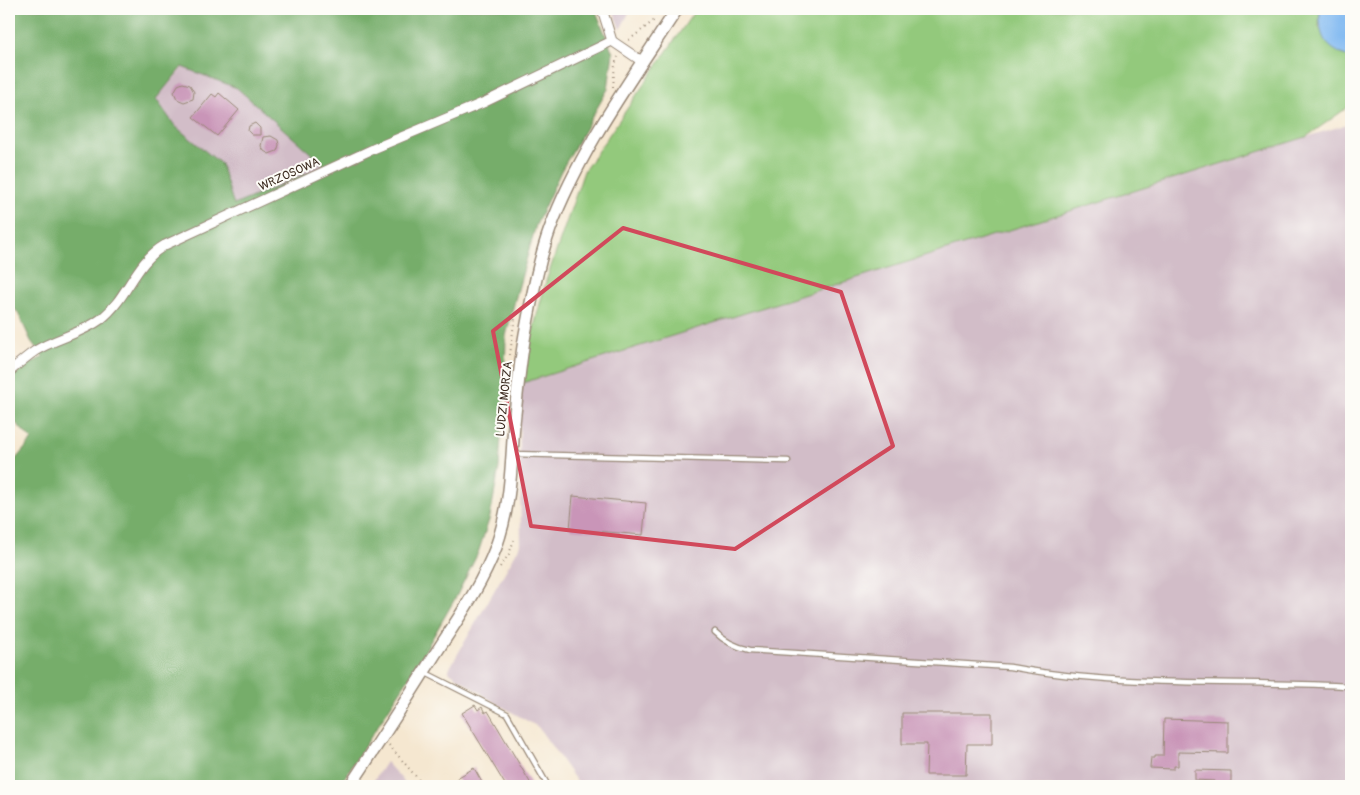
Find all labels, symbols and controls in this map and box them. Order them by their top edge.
street label: WRZOSOWA [256,154,322,195]
street label: LUDZI MORZA [493,360,516,437]

